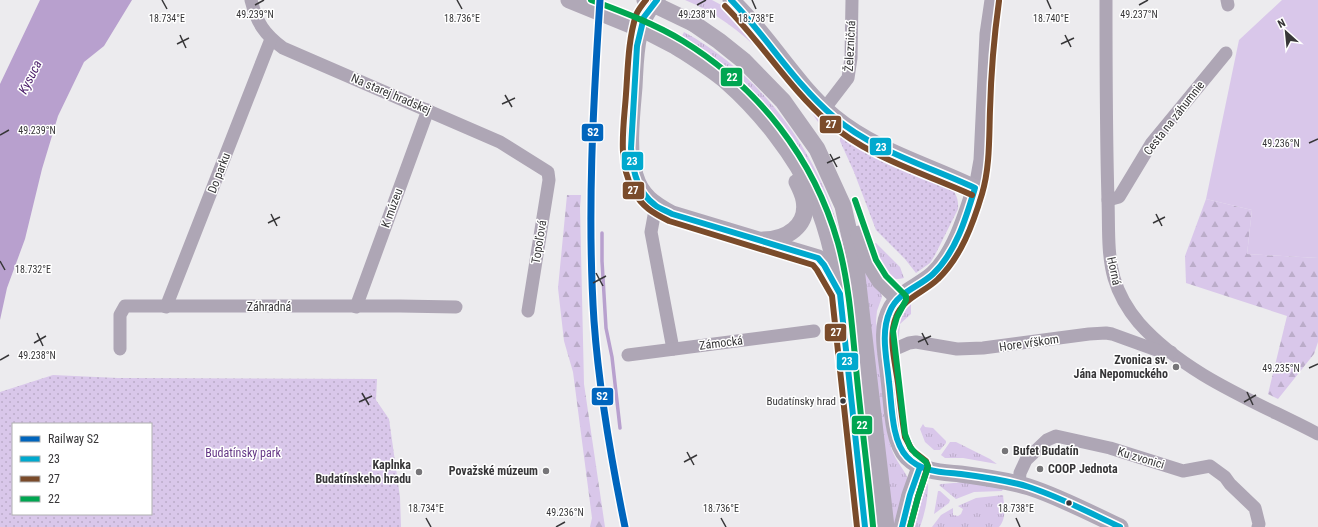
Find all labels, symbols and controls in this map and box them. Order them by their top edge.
text: 49.239°N [236,9,274,20]
text: 49.238°N [678,9,716,20]
text: 49.237°N [1120,9,1158,20]
north arrow [1266,12,1306,52]
text: 18.734°E [149,13,185,24]
text: 18.736°E [444,13,480,24]
text: 18.738°E [738,13,774,24]
text: 18.740°E [1033,13,1069,24]
text: N [1276,16,1288,31]
street label: Železničná [841,20,858,72]
water label: Kysuca [15,58,45,96]
line badge: 22 [720,67,743,87]
street label: Na starej hradskej [349,71,433,117]
text: 22 [726,71,738,84]
street label: Cesta na záhumnie [1141,78,1207,158]
line badge: 27 [819,115,842,134]
text: 27 [825,118,837,131]
line badge: S2 [581,123,604,142]
text: 49.239°N [18,125,56,136]
text: S2 [587,126,599,139]
line badge: 23 [869,137,892,156]
text: 49.236°N [1262,138,1300,149]
text: 23 [875,141,887,154]
street label: Do parku [205,151,233,195]
line badge: 23 [621,151,644,171]
text: 23 [626,155,638,168]
line badge: 27 [622,181,645,200]
text: 27 [627,184,639,197]
street label: K múzeu [378,186,406,230]
street label: Topoľová [529,219,549,265]
street label: Horná [1104,256,1124,287]
text: 18.732°E [15,264,51,275]
street label: Záhradná [247,300,291,314]
line badge: 27 [824,323,847,342]
text: 27 [830,326,842,339]
street label: Hore vŕškom [998,332,1060,354]
street label: Zámocká [698,333,744,353]
text: 49.238°N [18,350,56,361]
line badge: 23 [836,352,859,371]
place label: Zvonica sv. Jána Nepomuckého [1074,353,1168,381]
text: 23 [841,355,853,368]
marker: Zvonica sv. Jána Nepomuckého [1171,362,1181,372]
text: 49.235°N [1262,363,1300,374]
line badge: S2 [591,387,614,406]
text: S2 [596,390,608,403]
place label: Budatínsky hrad [767,395,836,408]
marker: Budatínsky hrad [838,396,848,406]
line badge: 22 [851,415,873,435]
text: 22 [856,419,868,432]
legend [12,423,152,515]
text: Railway S2 [48,432,99,446]
place label: Bufet Budatín [1013,444,1079,458]
street label: Ku zvonici [1116,444,1166,472]
park label: Budatínsky park [205,446,281,460]
marker: Bufet Budatín [1000,446,1010,456]
text: 23 [48,452,60,466]
place label: Kaplnka Budatínskeho hradu [315,458,411,486]
place label: COOP Jednota [1048,462,1118,476]
place label: Považské múzeum [449,464,538,478]
marker: COOP Jednota [1035,464,1045,474]
marker: Považské múzeum [541,466,551,476]
marker: Kaplnka Budatínskeho hradu [414,467,424,477]
text: 27 [48,472,60,486]
text: 22 [48,492,60,506]
unlabelled marker [1064,498,1074,508]
text: 18.734°E [408,503,444,514]
text: 18.736°E [703,503,739,514]
text: 18.738°E [998,503,1034,514]
text: 49.236°N [546,507,584,518]

